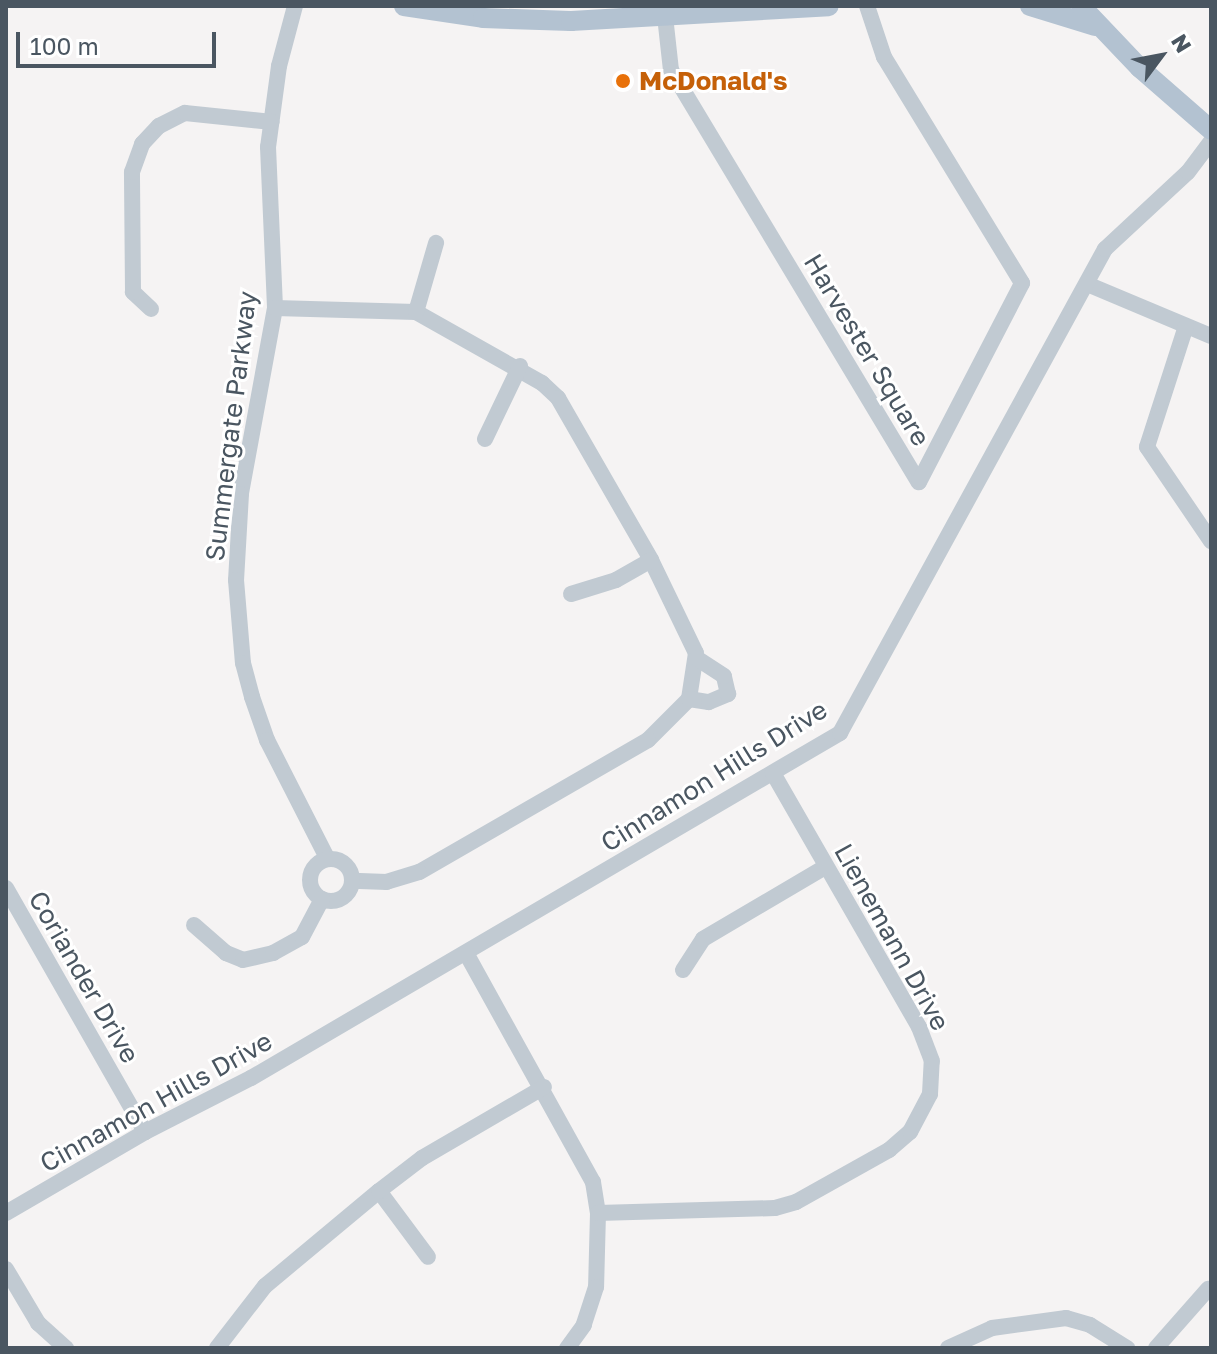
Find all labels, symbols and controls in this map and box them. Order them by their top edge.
scale bar [20,16,220,66]
north arrow [1121,16,1201,96]
text: N [1166,29,1198,57]
text: 100 m [30,31,99,60]
place label: McDonald's [639,65,787,97]
marker: McDonald's [614,72,632,90]
street label: Harvester Square [797,248,937,452]
street label: Summergate Parkway [199,289,263,563]
street label: Cinnamon Hills Drive [595,694,833,858]
street label: Lienemann Drive [828,838,956,1036]
street label: Coriander Drive [22,886,146,1068]
street label: Cinnamon Hills Drive [35,1025,277,1179]

